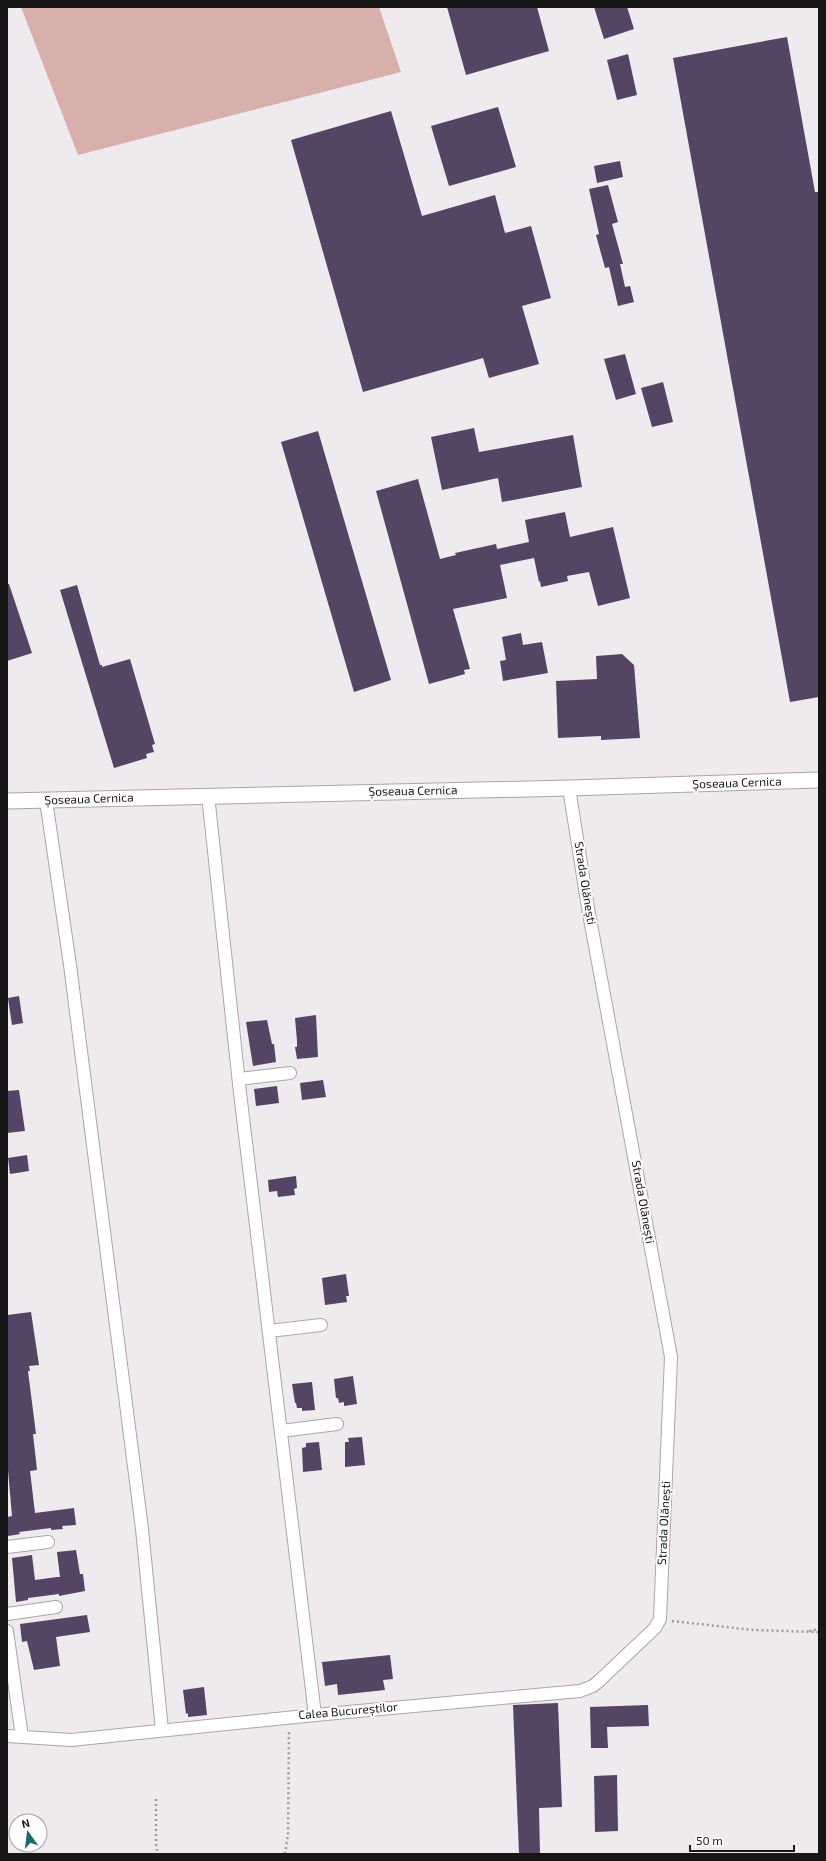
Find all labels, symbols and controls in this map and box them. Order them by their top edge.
street label: Șoseaua Cernica [692,773,782,793]
street label: Șoseaua Cernica [368,782,458,800]
street label: Șoseaua Cernica [44,789,134,809]
street label: Strada Olănești [571,840,599,926]
street label: Strada Olănești [628,1159,658,1245]
street label: Strada Olănești [654,1481,674,1565]
street label: Calea Bucureștilor [298,1699,399,1723]
north arrow [8,1813,48,1853]
text: N [20,1816,31,1830]
scale bar [690,1827,794,1853]
text: 50 m [696,1833,723,1847]

